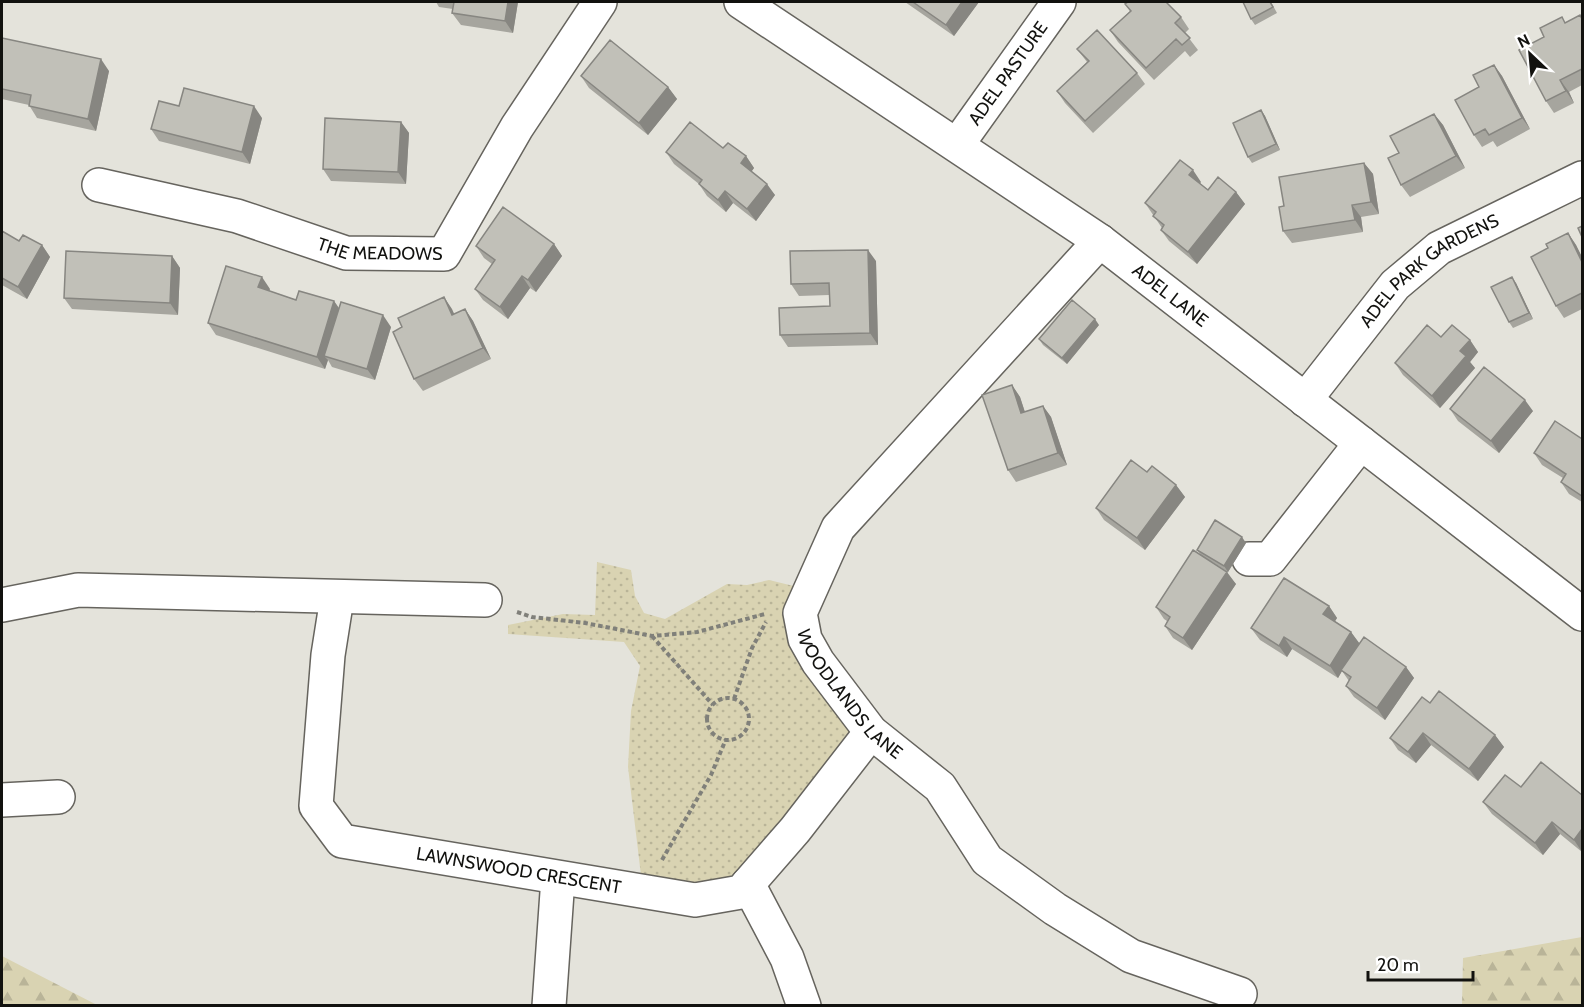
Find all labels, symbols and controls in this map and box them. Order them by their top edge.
street label: ADEL PASTURE [964,17,1052,129]
north arrow [1500,24,1560,84]
text: N [1514,30,1533,52]
street label: ADEL PARK GARDENS [1355,209,1502,332]
street label: THE MEADOWS [314,233,443,265]
street label: ADEL LANE [1128,259,1213,332]
street label: WOODLANDS LANE [792,627,907,764]
street label: LAWNSWOOD CRESCENT [415,843,623,899]
scale bar [1368,944,1473,982]
text: 20 m [1377,954,1419,976]

